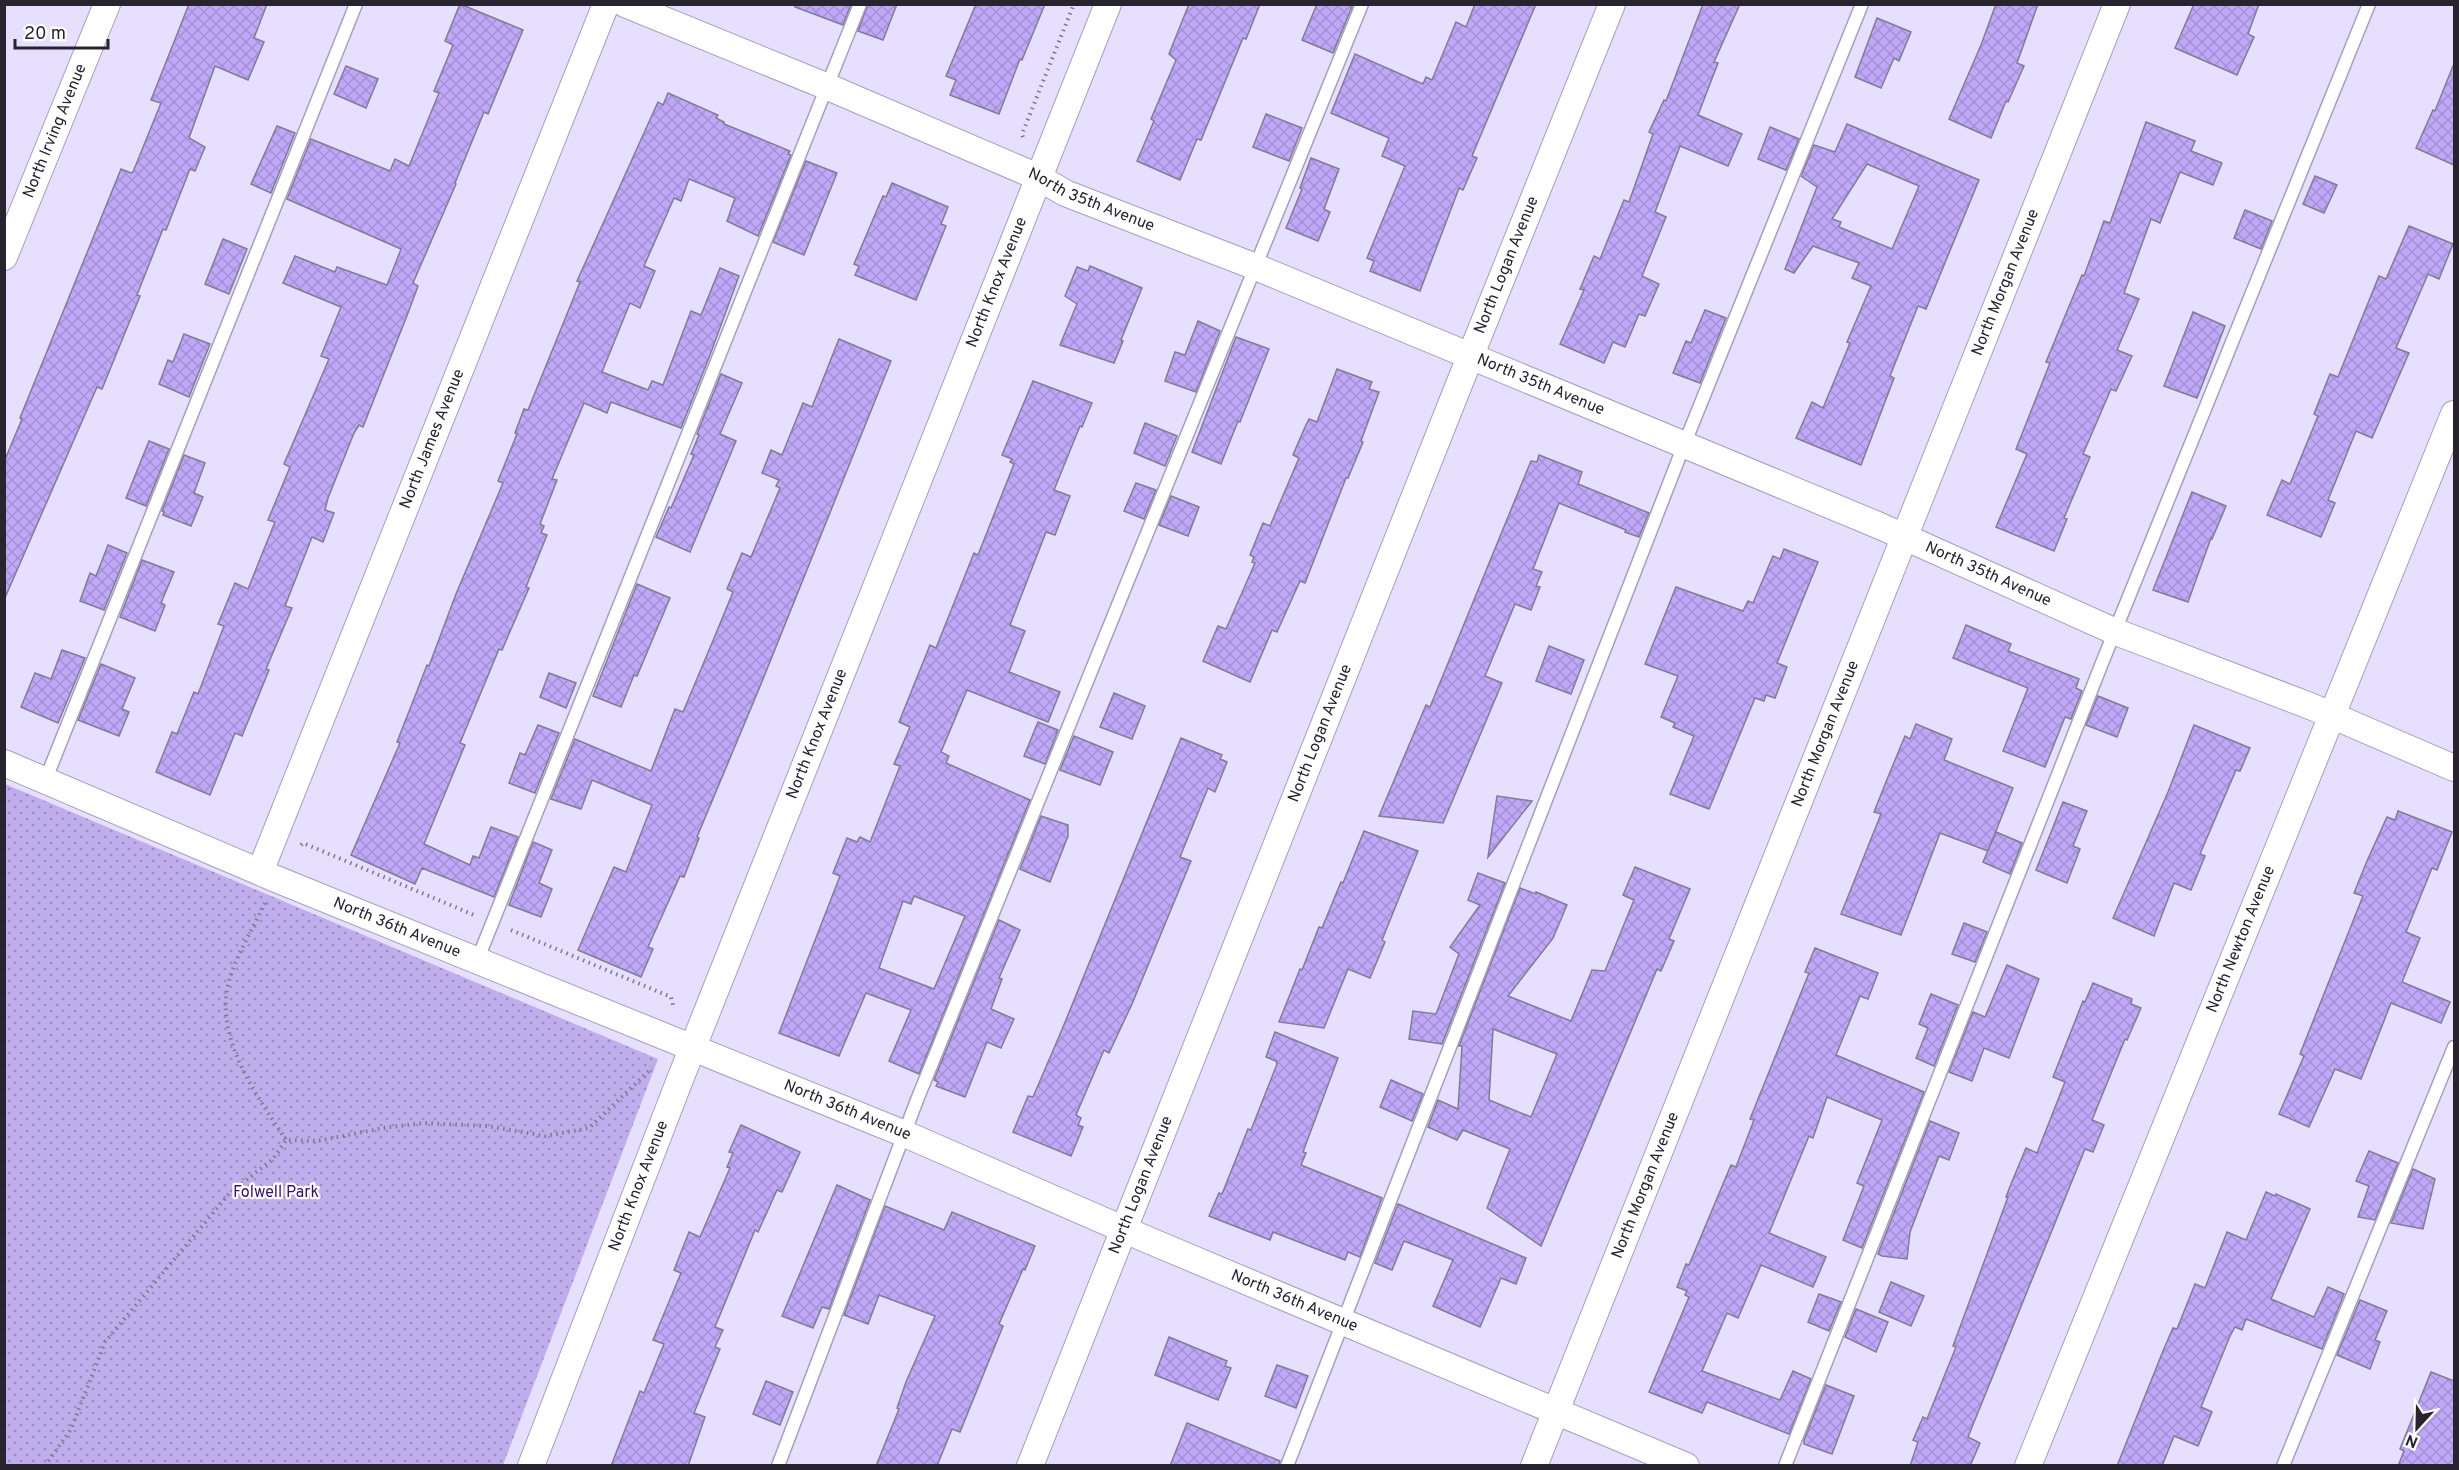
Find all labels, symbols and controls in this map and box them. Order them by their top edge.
scale bar [15,12,108,50]
text: 20 m [24,23,66,46]
street label: North Irving Avenue [19,61,92,201]
street label: North 35th Avenue [1025,164,1157,237]
street label: North Logan Avenue [1470,193,1544,337]
street label: North Morgan Avenue [1968,206,2044,359]
street label: North Knox Avenue [962,214,1032,351]
street label: North 35th Avenue [1474,350,1607,420]
street label: North James Avenue [396,366,469,512]
street label: North 35th Avenue [1922,537,2054,612]
street label: North Morgan Avenue [1788,658,1864,810]
street label: North Logan Avenue [1284,662,1357,805]
street label: North Knox Avenue [783,666,852,802]
street label: North Newton Avenue [2202,863,2280,1016]
street label: North 36th Avenue [330,893,463,963]
street label: North 36th Avenue [780,1076,914,1145]
street label: North Morgan Avenue [1608,1109,1684,1262]
street label: North Logan Avenue [1105,1113,1178,1257]
street label: North Knox Avenue [605,1118,673,1254]
park label: Folwell Park [233,1183,319,1203]
street label: North 36th Avenue [1228,1266,1361,1337]
north arrow [2387,1398,2447,1458]
text: N [2403,1429,2421,1451]

